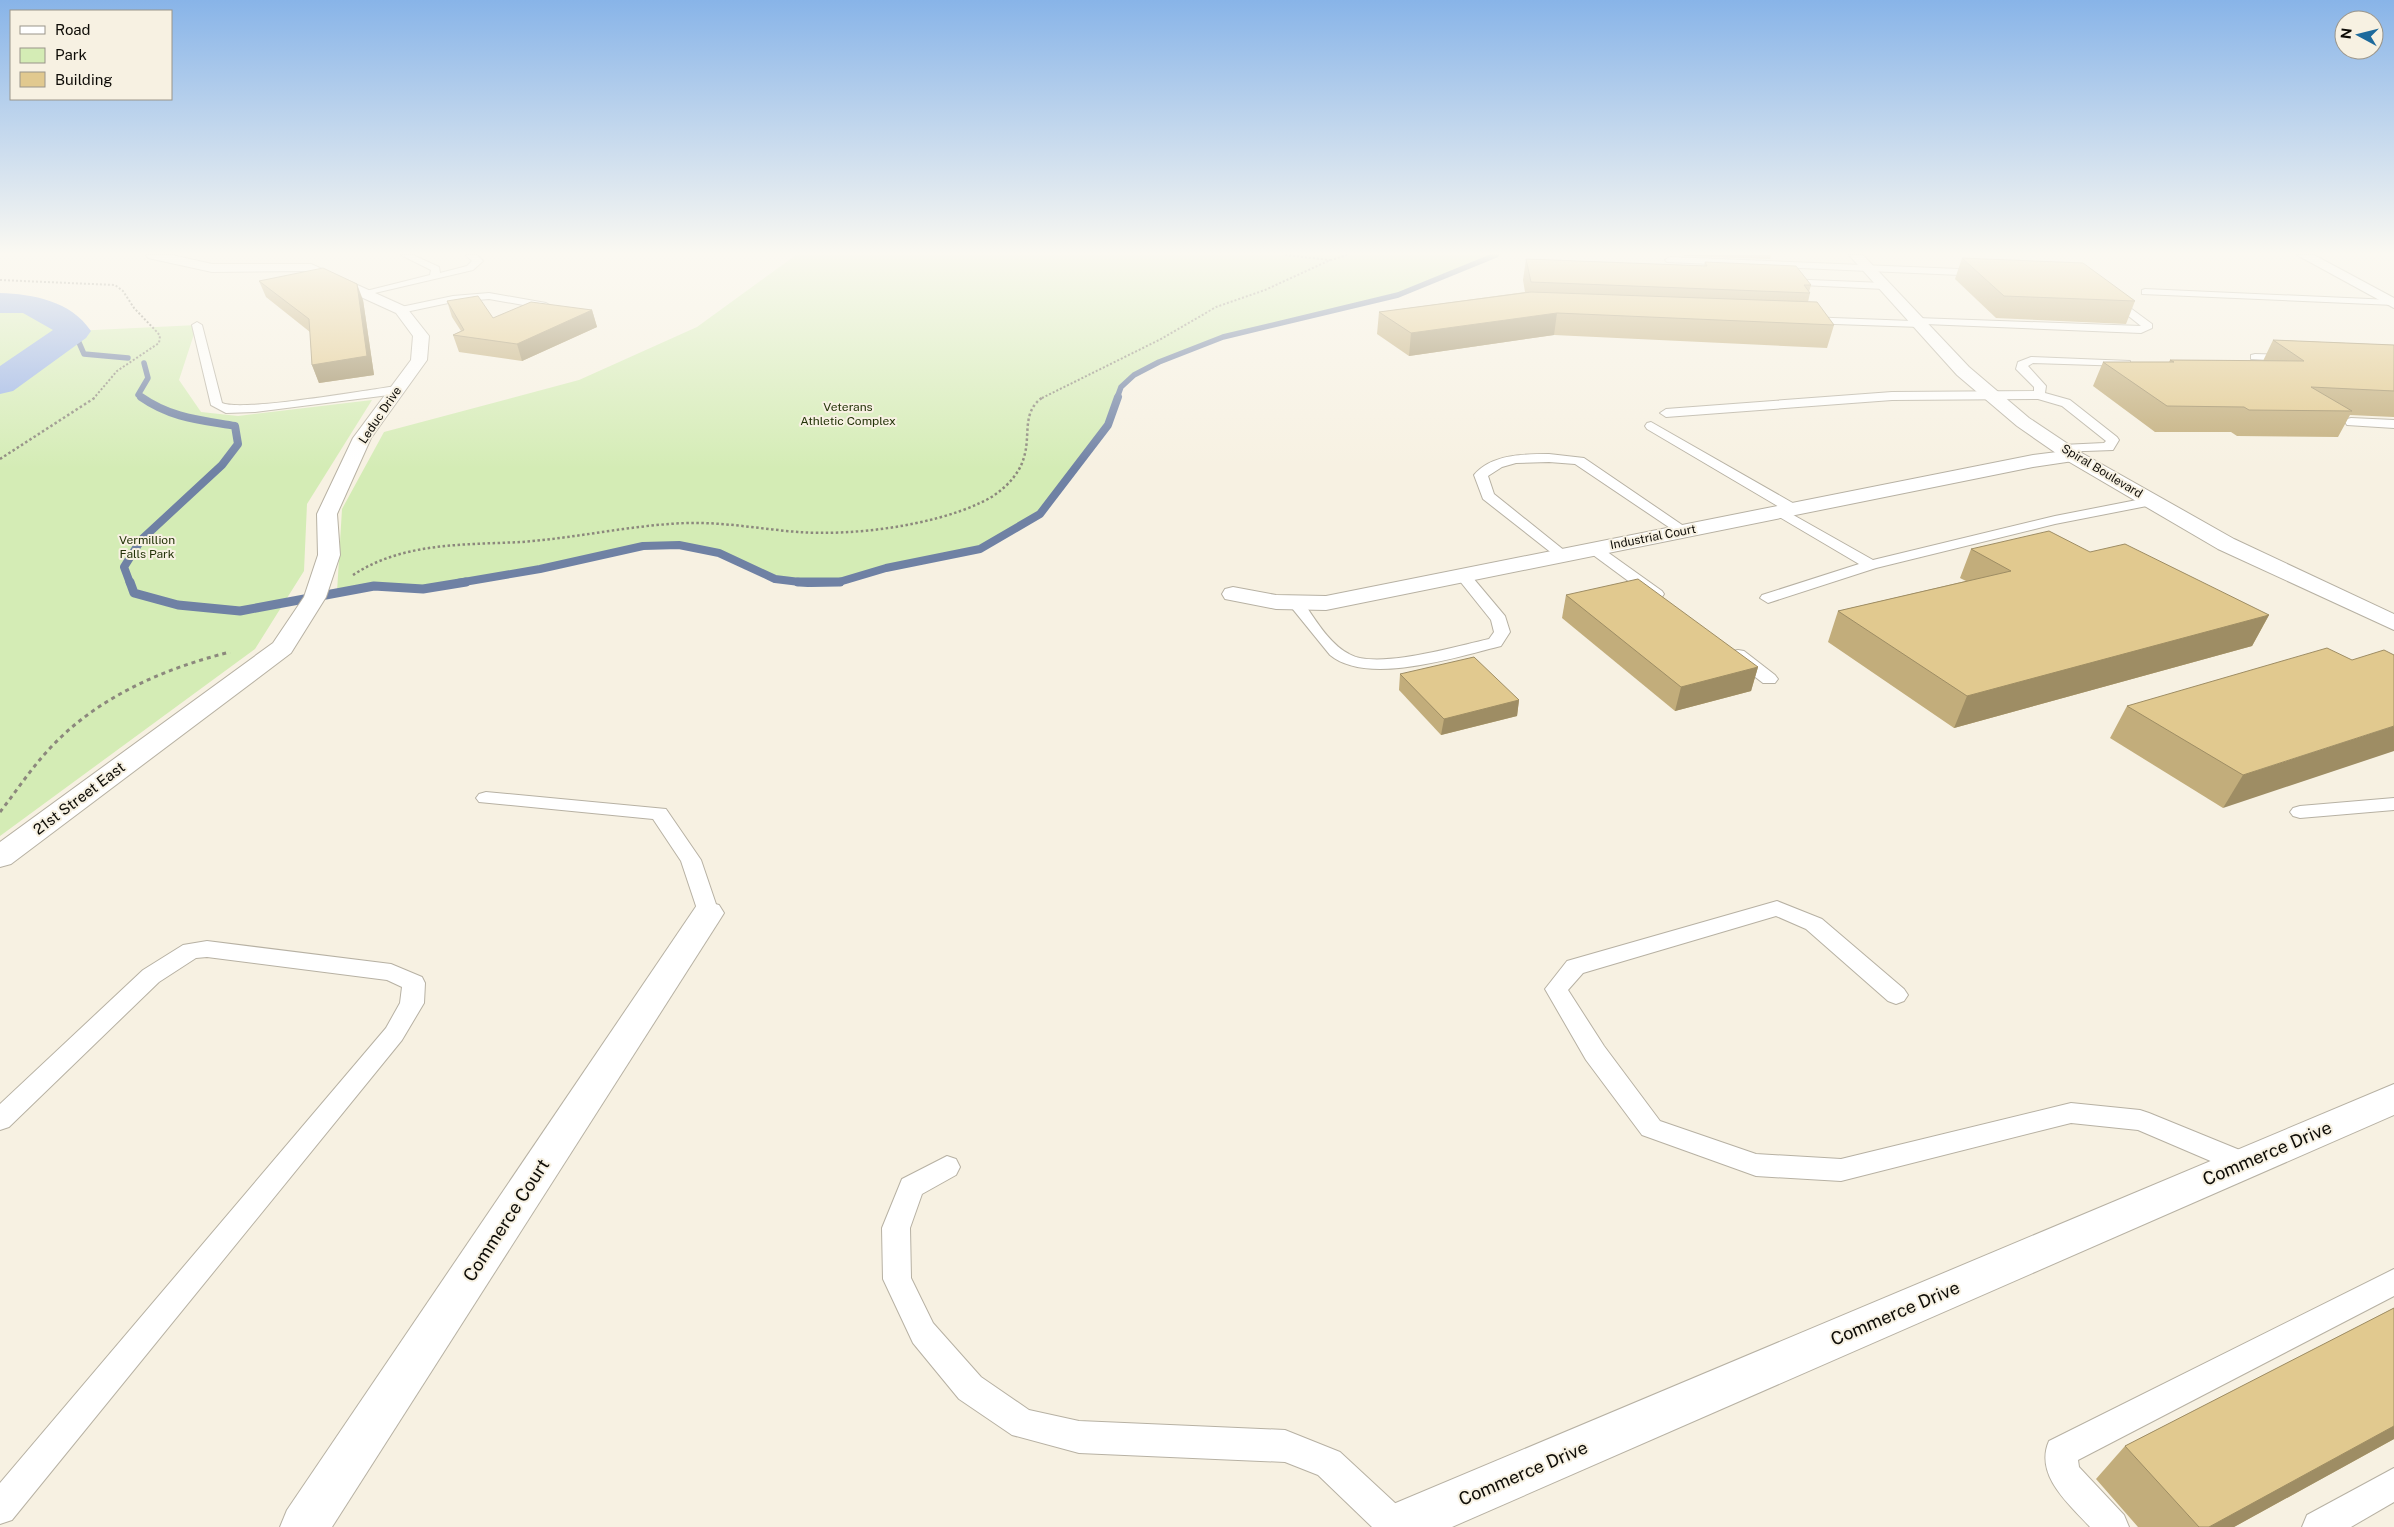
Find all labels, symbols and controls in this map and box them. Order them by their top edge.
legend [10,10,172,100]
north arrow [2334,10,2384,60]
text: Road [55,21,91,38]
text: N [2337,27,2355,40]
text: Park [55,46,87,63]
text: Building [55,71,113,88]
street label: Leduc Drive [356,384,404,446]
park label: Veterans Athletic Complex [800,400,896,428]
street label: Spiral Boulevard [2059,441,2145,501]
street label: Industrial Court [1609,522,1697,552]
park label: Vermillion Falls Park [119,533,175,561]
street label: 21st Street East [30,758,128,838]
street label: Commerce Drive [2199,1116,2335,1190]
street label: Commerce Court [459,1155,553,1285]
street label: Commerce Drive [1827,1276,1963,1350]
street label: Commerce Drive [1455,1436,1591,1510]

